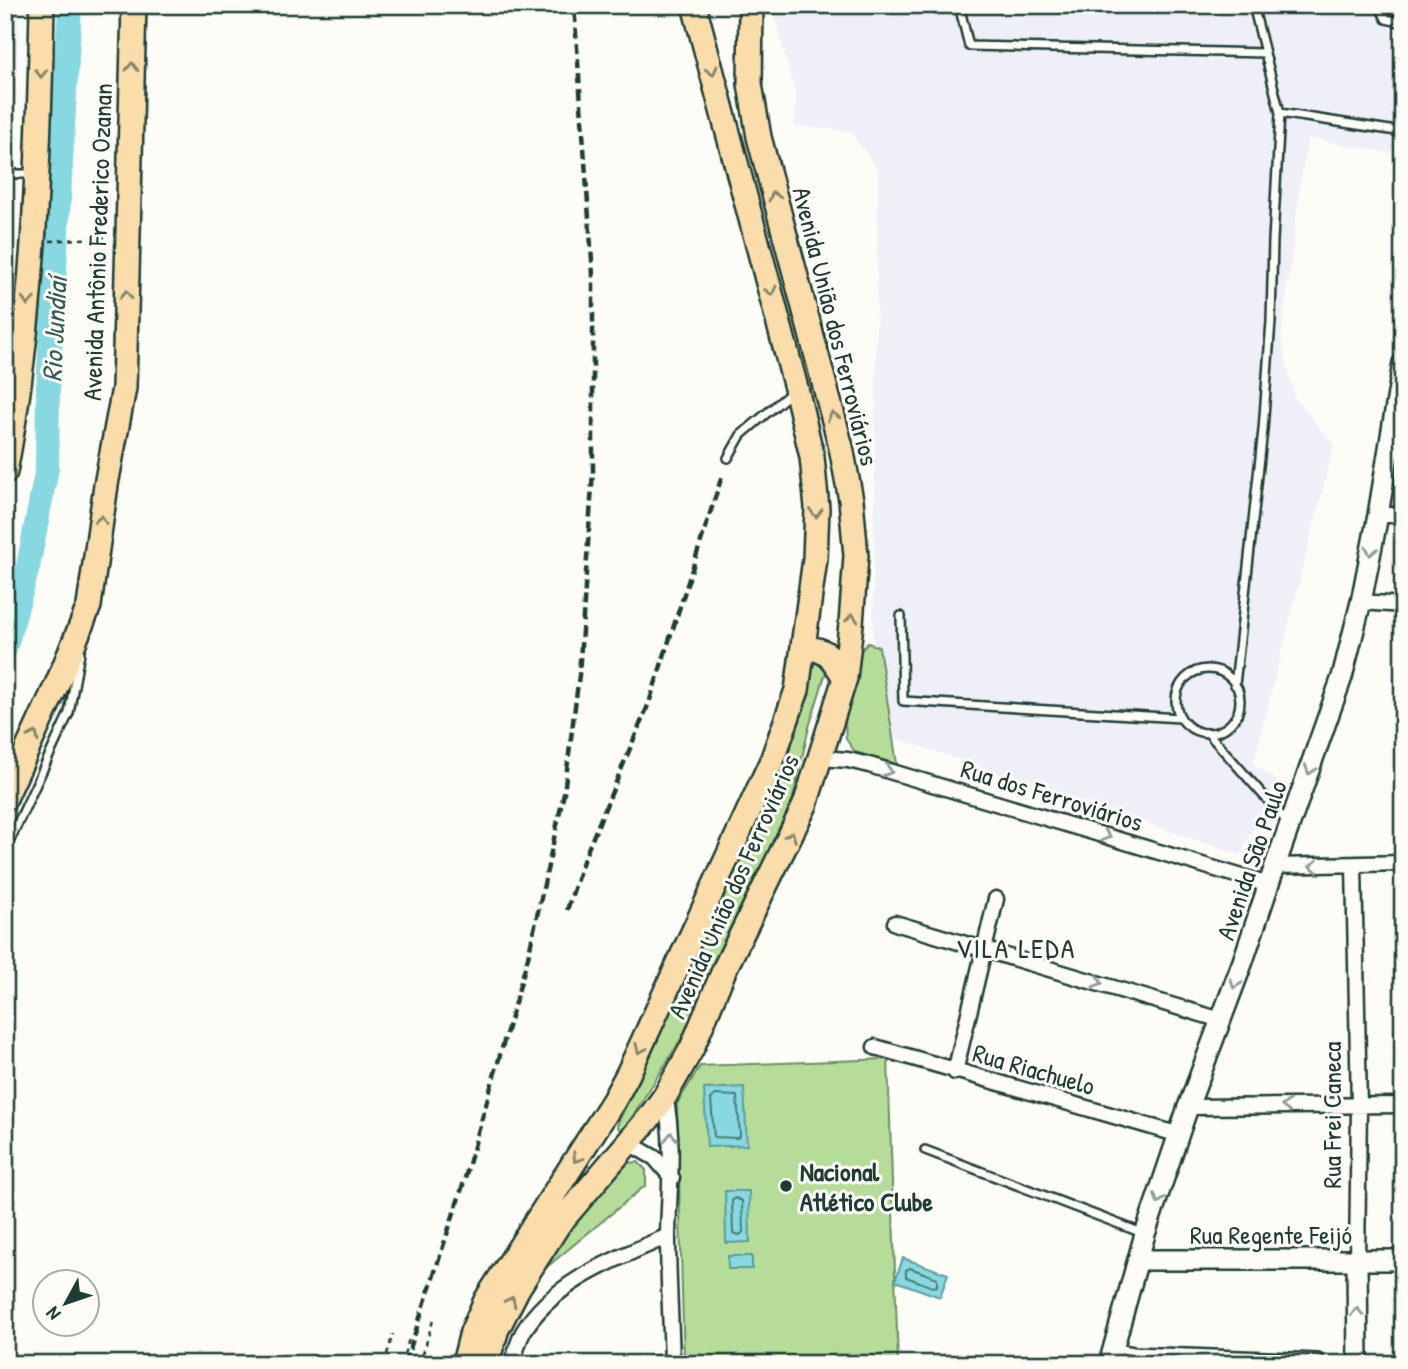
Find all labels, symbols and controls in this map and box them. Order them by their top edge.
one-way arrow [124,62,140,72]
one-way arrow [704,65,718,77]
one-way arrow [33,69,49,79]
street label: Avenida Antônio Frederico Ozanan [74,83,120,401]
street label: Avenida União dos Ferroviários [784,183,888,469]
one-way arrow [768,190,782,202]
water label: Rio Jundiaí [32,272,76,383]
one-way arrow [762,285,777,297]
one-way arrow [118,289,134,300]
one-way arrow [20,295,35,306]
one-way arrow [826,410,841,422]
one-way arrow [808,508,824,519]
one-way arrow [94,515,109,526]
one-way arrow [1364,545,1379,557]
one-way arrow [844,612,859,623]
one-way arrow [26,731,40,743]
street label: Avenida União dos Ferroviários [659,748,807,1024]
street label: Rua dos Ferroviários [957,751,1147,839]
one-way arrow [881,762,893,777]
one-way arrow [1304,763,1318,775]
street label: Avenida São Paulo [1207,776,1295,944]
one-way arrow [1099,828,1111,843]
one-way arrow [783,831,797,843]
one-way arrow [1308,858,1319,874]
district label: VILA LEDA [956,929,1076,967]
one-way arrow [1092,974,1104,989]
one-way arrow [1229,978,1243,990]
street label: Rua Riachuelo [969,1035,1099,1103]
street label: Rua Frei Caneca [1314,1041,1349,1189]
one-way arrow [634,1042,648,1054]
one-way arrow [1280,1098,1290,1114]
one-way arrow [663,1131,679,1141]
one-way arrow [573,1150,585,1163]
place label: Nacional Atlético Clube [800,1154,933,1219]
marker: Nacional Atlético Clube [778,1178,794,1194]
one-way arrow [1153,1192,1167,1204]
street label: Rua Regente Feijó [1190,1217,1352,1252]
north arrow [32,1268,102,1338]
one-way arrow [503,1295,517,1308]
text: N [40,1302,66,1326]
one-way arrow [1349,1307,1365,1317]

